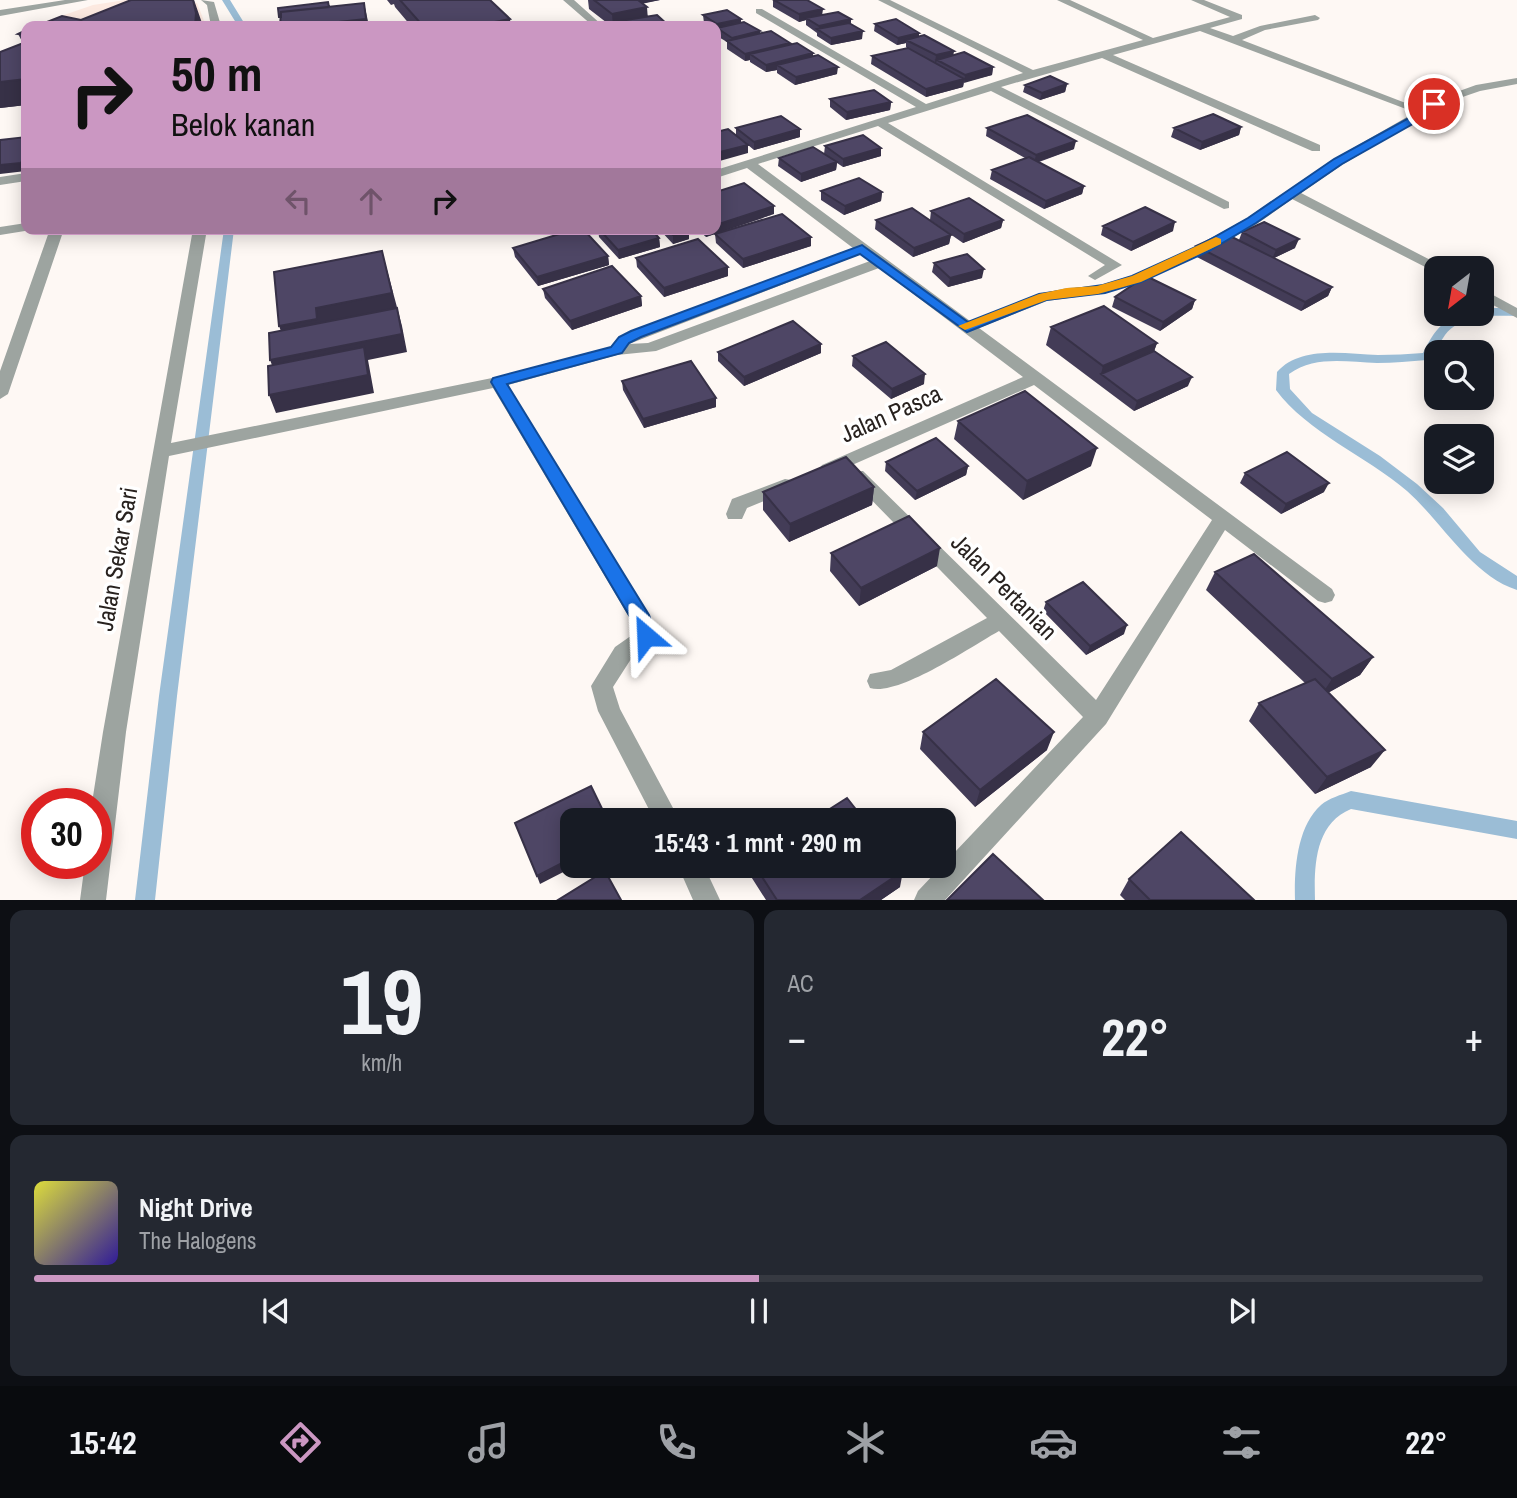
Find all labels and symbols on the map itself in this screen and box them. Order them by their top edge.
pin [1404,74,1464,134]
north arrow [1424,256,1494,326]
street label: Jalan Pasca [835,377,946,450]
street label: Jalan Sekar Sari [88,484,144,633]
street label: Jalan Pertanian [945,526,1065,646]
position arrow [609,599,683,673]
speed limit sign: 30 [21,788,112,879]

